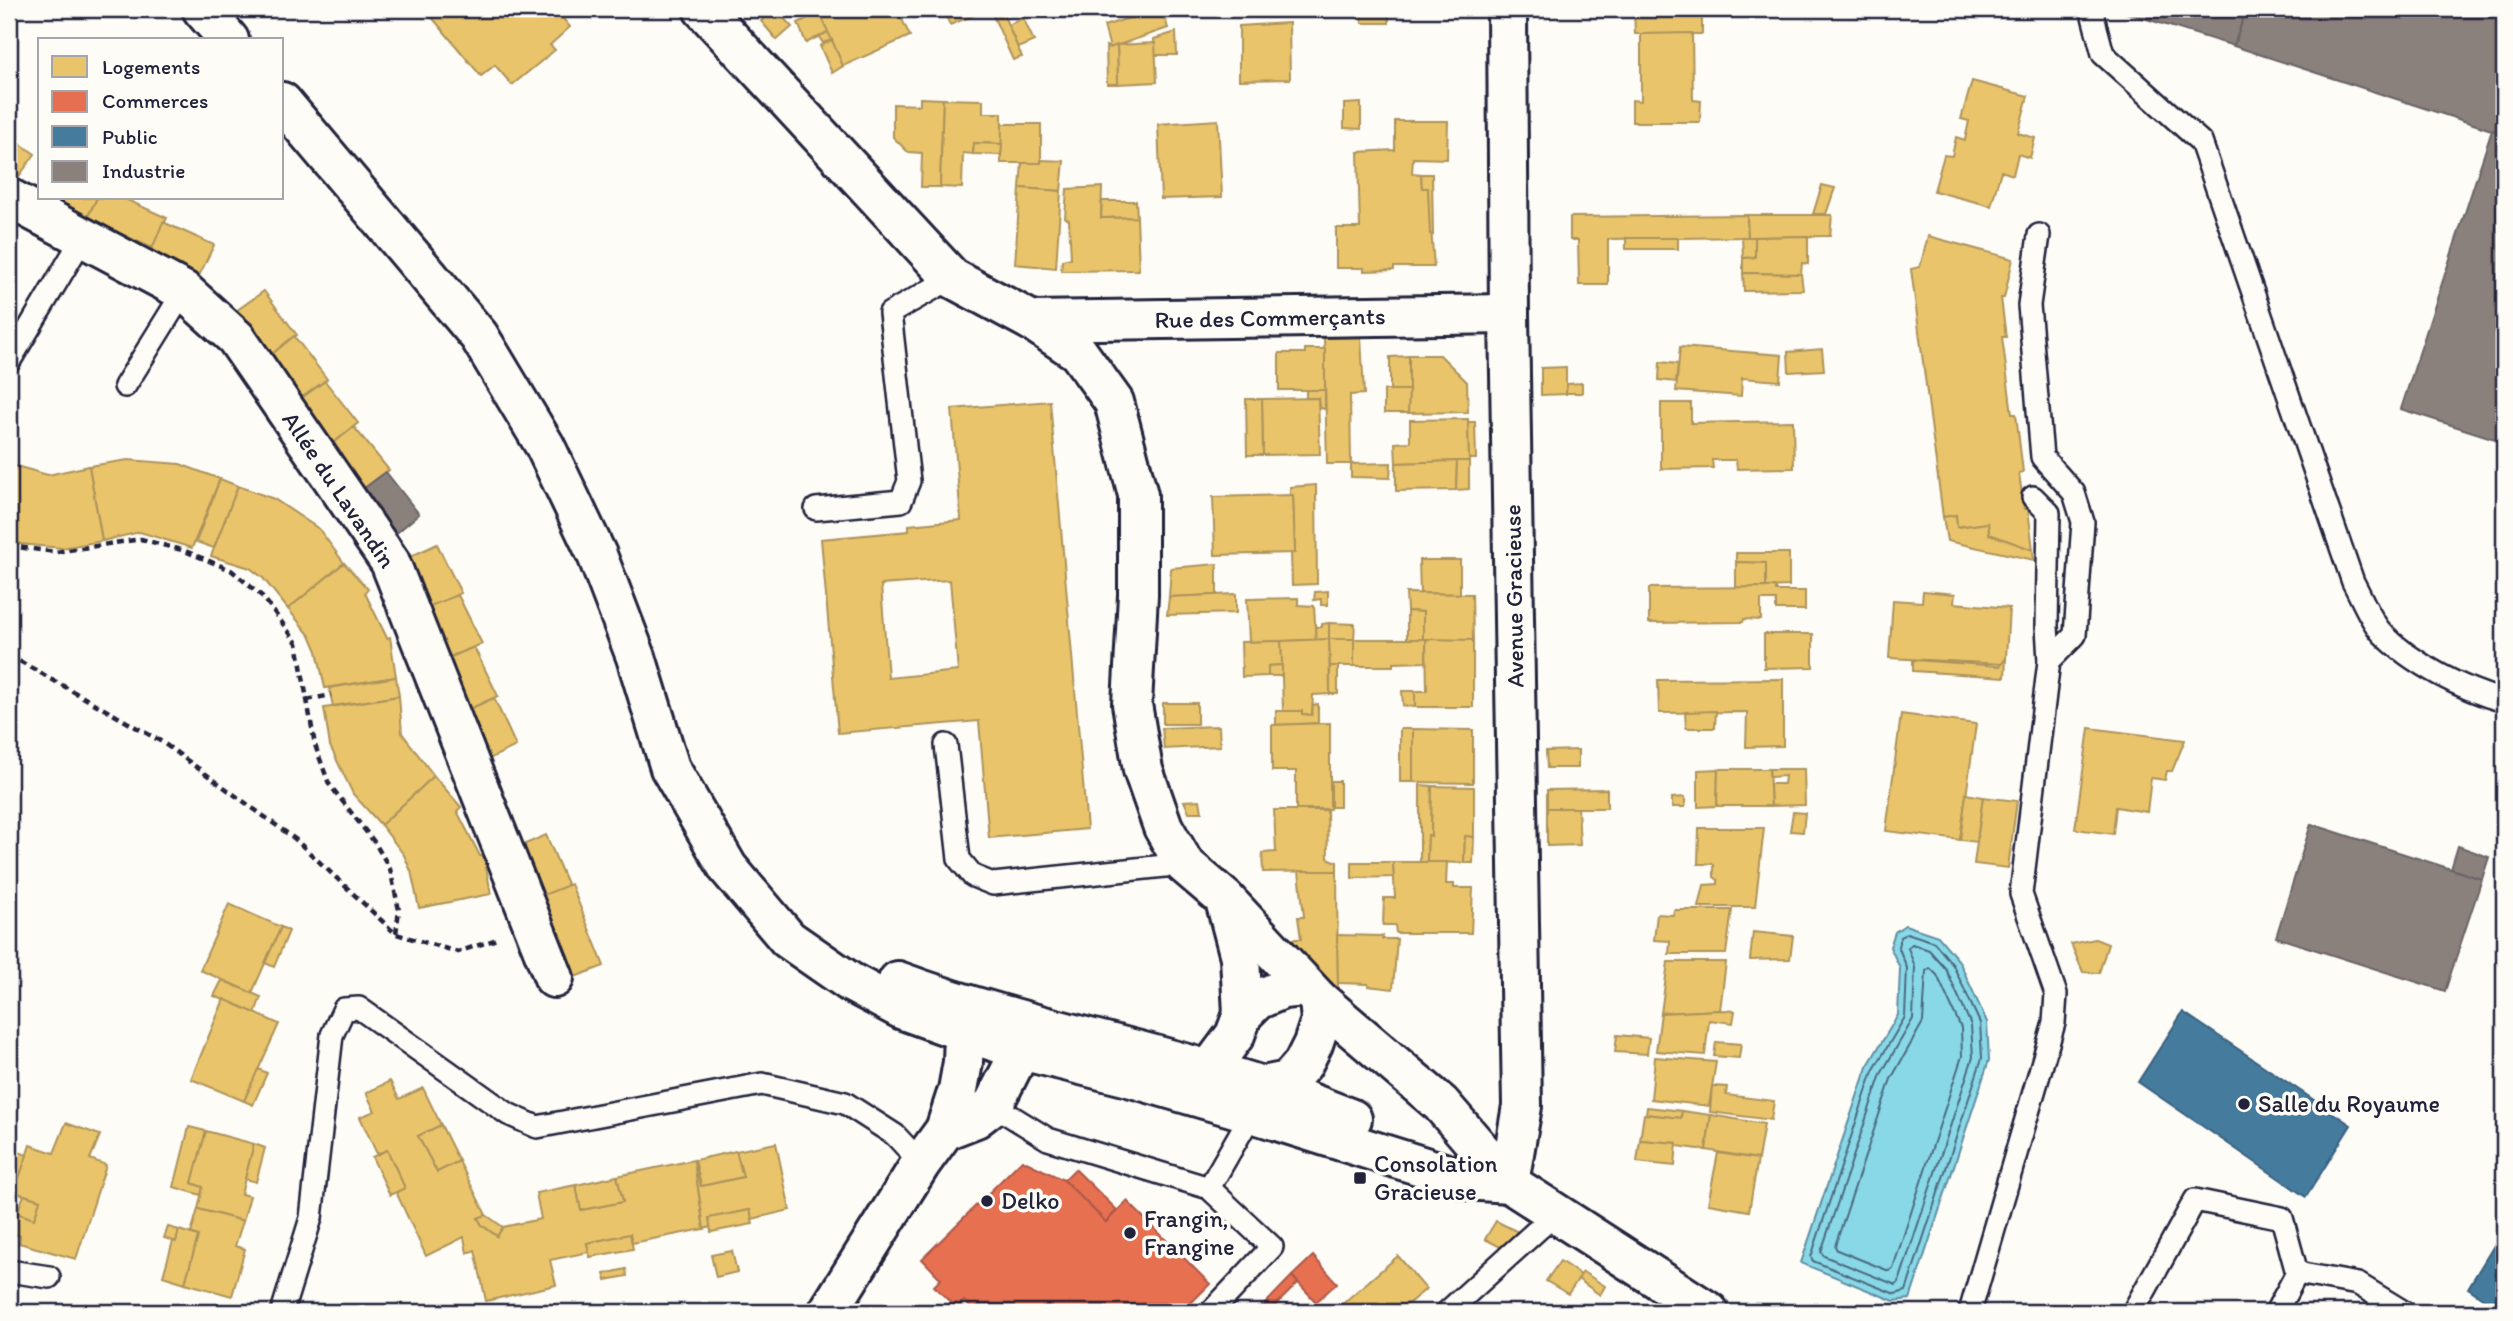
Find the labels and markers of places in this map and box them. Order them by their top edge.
place label: Salle du Royaume [2258,1089,2440,1118]
marker: Salle du Royaume [2236,1096,2252,1112]
place label: Consolation Gracieuse [1374,1149,1498,1206]
marker: Consolation Gracieuse [1352,1170,1368,1186]
place label: Delko [1001,1186,1060,1215]
marker: Delko [979,1193,995,1209]
place label: Frangin, Frangine [1144,1204,1235,1261]
marker: Frangin, Frangine [1122,1225,1138,1241]

